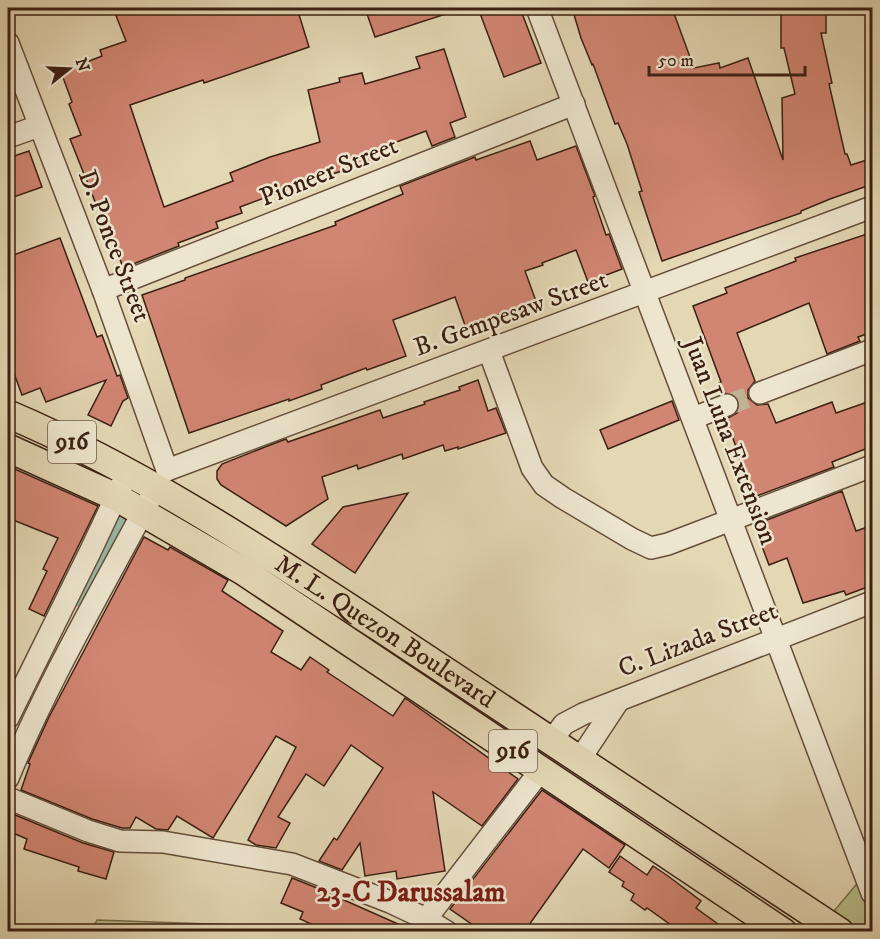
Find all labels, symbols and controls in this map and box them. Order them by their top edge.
north arrow [39,39,99,99]
scale bar [649,39,805,77]
text: 50 m [658,50,694,72]
text: N [71,55,94,74]
street label: Pioneer Street [255,129,403,215]
street label: D. Ponce Street [70,165,158,327]
street label: B. Gempesaw Street [410,264,612,364]
street label: Juan Luna Extension [675,331,785,550]
road number: 916 [48,421,96,463]
street label: M. L. Quezon Boulevard [269,547,502,716]
street label: C. Lizada Street [614,595,782,685]
road number: 916 [489,730,537,772]
district label: 23-C Darussalam [317,875,505,910]

